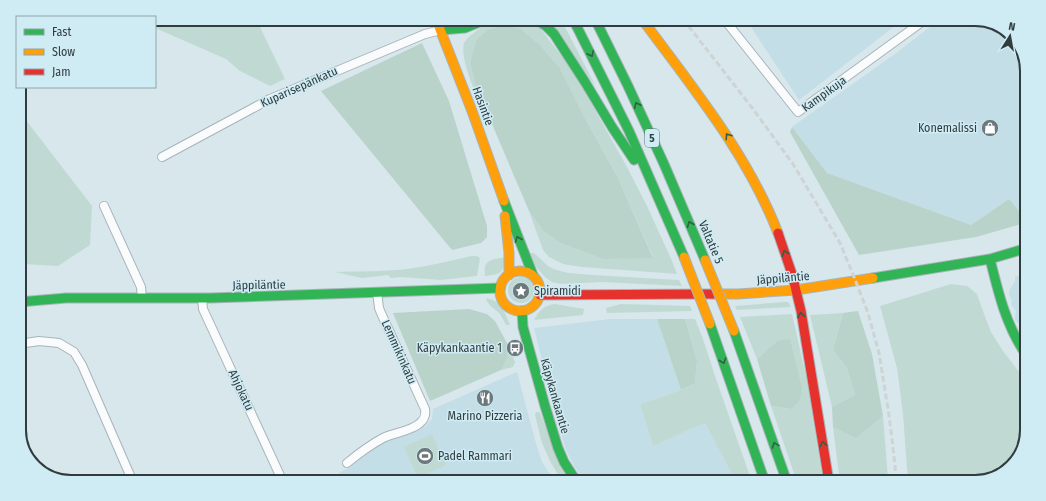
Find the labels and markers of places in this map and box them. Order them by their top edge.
shop icon: Konemalissi [980,118,1000,138]
place label: Konemalissi [918,121,977,135]
place icon: Spiramidi [511,281,531,301]
place label: Spiramidi [534,284,581,298]
bus stop icon: Käpykankaantie 1 [505,338,525,358]
place label: Käpykankaantie 1 [417,341,502,355]
restaurant icon: Marino Pizzeria [475,388,495,408]
place label: Marino Pizzeria [448,409,523,423]
sports icon: Padel Rammari [415,446,435,466]
place label: Padel Rammari [438,449,512,463]

